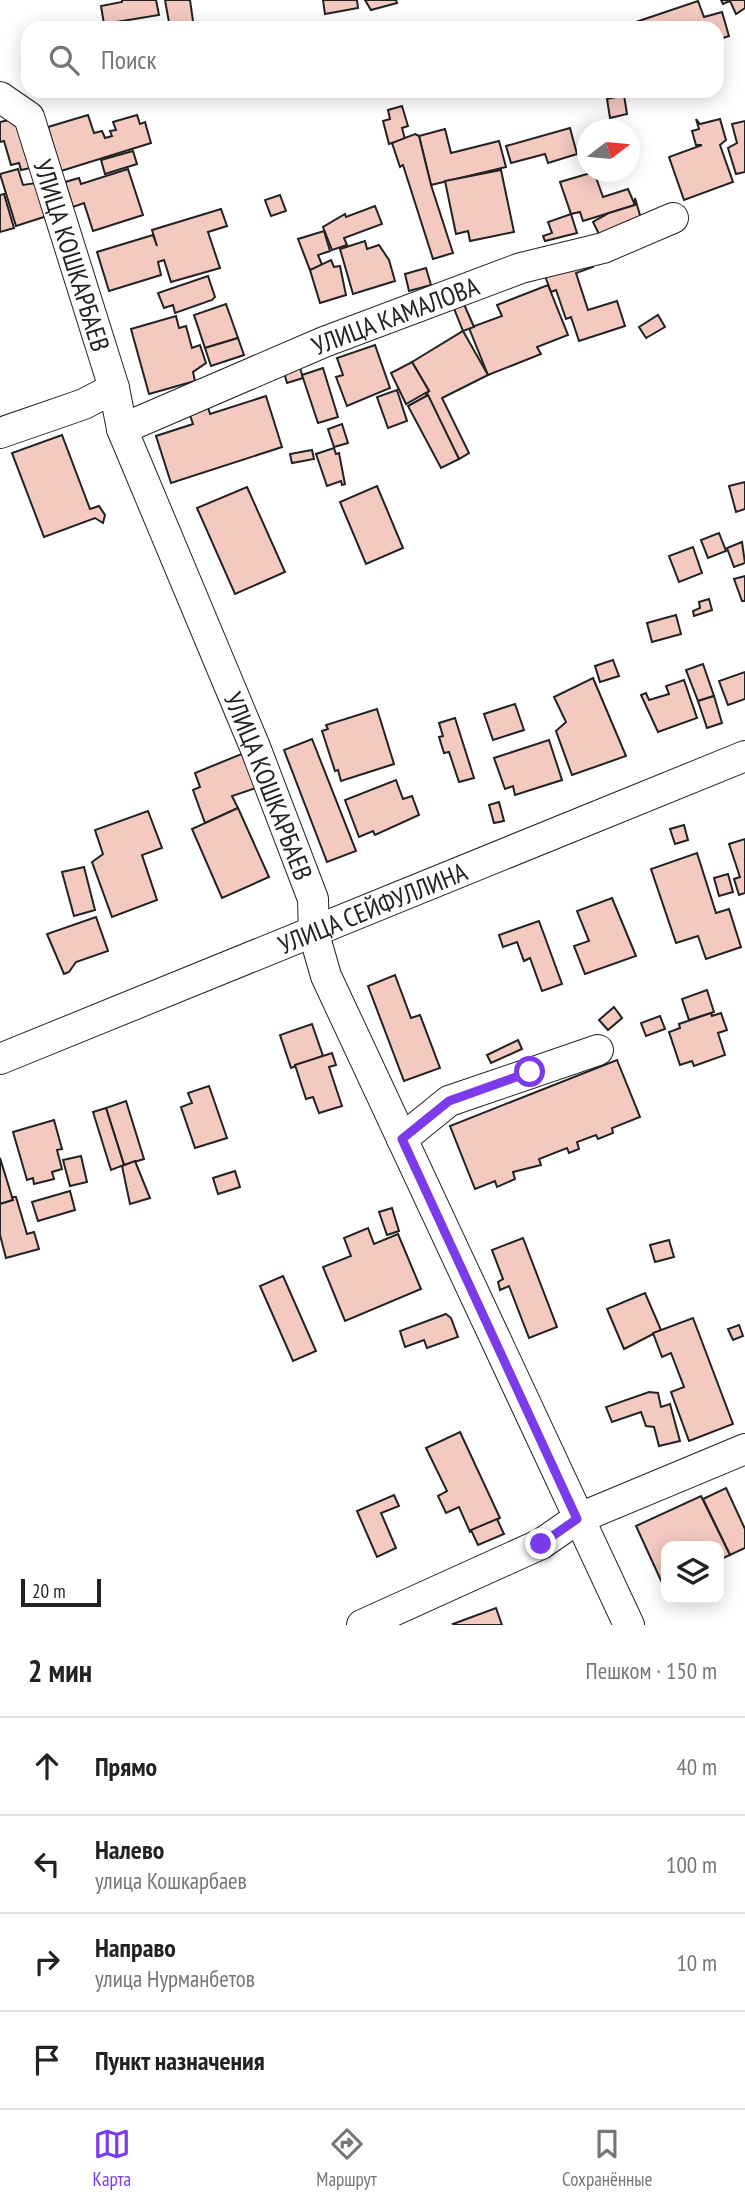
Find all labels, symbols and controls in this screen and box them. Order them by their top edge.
search box [21,21,724,98]
icon: search [45,41,83,79]
text: Поиск [101,43,157,76]
north arrow [577,119,640,182]
street label: УЛИЦА КОШКАРБАЕВ [27,155,118,355]
street label: УЛИЦА КАМАЛОВА [307,269,484,362]
street label: УЛИЦА КОШКАРБАЕВ [217,687,321,884]
street label: УЛИЦА СЕЙФУЛЛИНА [273,854,472,961]
route start [514,1056,545,1087]
route end [525,1528,556,1559]
map controls [661,1541,724,1604]
button: layers [661,1541,724,1604]
scale bar [21,1576,102,1608]
text: 20 m [32,1579,66,1603]
text: 2 мин [28,1651,92,1690]
text: Пешком · 150 m [586,1656,717,1685]
icon: ahead [28,1747,66,1785]
text: Прямо [95,1750,157,1783]
text: 40 m [676,1752,717,1781]
text: Налево [95,1833,164,1866]
icon: left [28,1845,66,1883]
text: 100 m [666,1850,717,1879]
text: улица Кошкарбаев [95,1866,247,1895]
text: Направо [95,1931,176,1964]
icon: right [28,1943,66,1981]
text: 10 m [676,1948,717,1977]
text: улица Нурманбетов [95,1964,255,1993]
icon: arrive [28,2041,66,2079]
text: Пункт назначения [95,2044,265,2077]
tab: Карта [93,2125,131,2191]
tab: Маршрут [316,2125,377,2191]
tab: Сохранённые [562,2125,652,2191]

